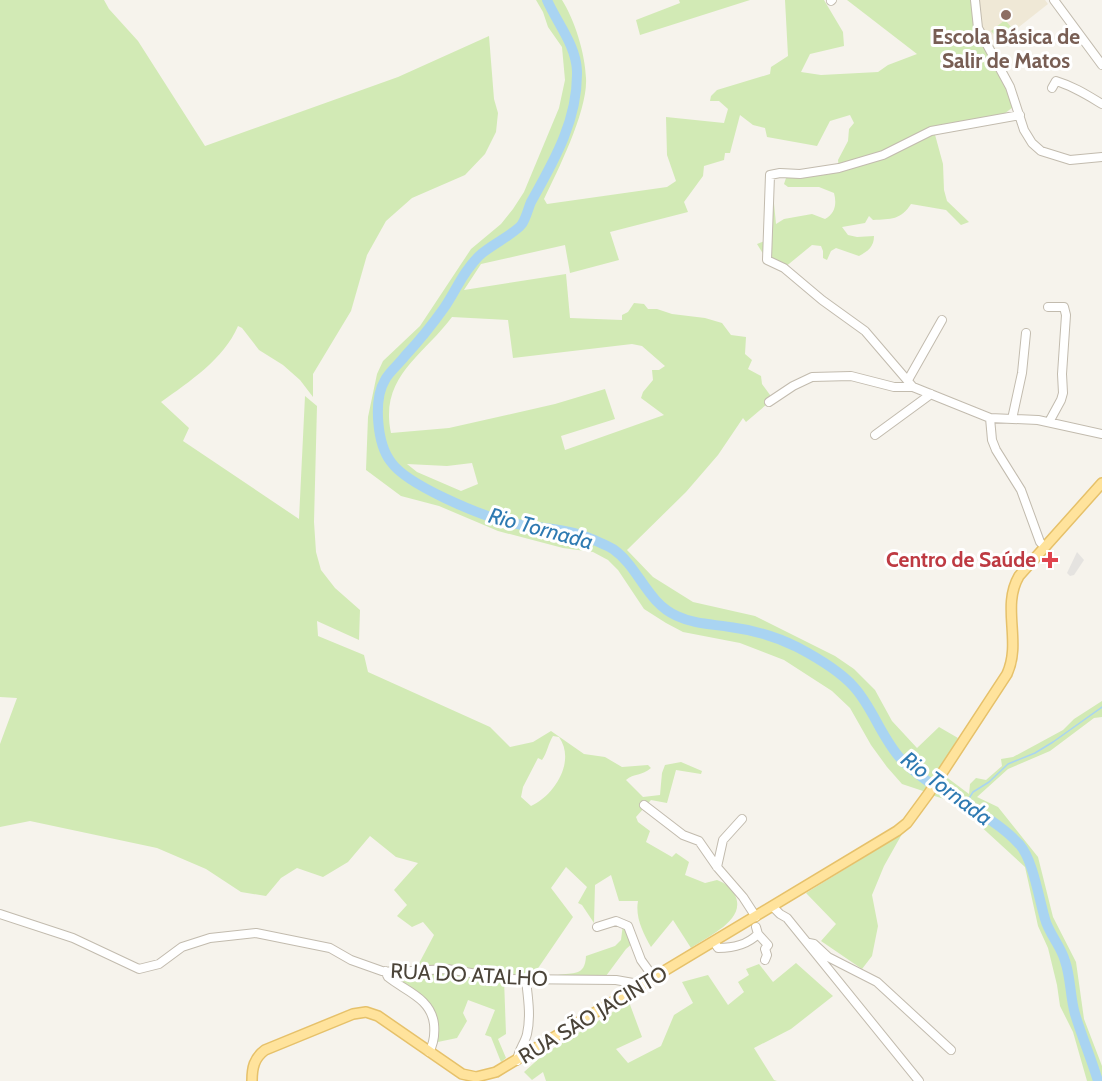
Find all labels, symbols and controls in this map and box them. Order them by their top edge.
marker: Escola Básica de Salir de Matos [999,8,1013,22]
place label: Escola Básica de Salir de Matos [932,24,1080,73]
water label: Rio Tornada [486,502,596,555]
place label: Centro de Saúde [886,547,1036,572]
marker: Centro de Saúde [1041,551,1059,569]
water label: Rio Tornada [896,745,998,831]
street label: RUA DO ATALHO [390,958,548,991]
street label: RUA SÃO JACINTO [513,959,672,1069]

